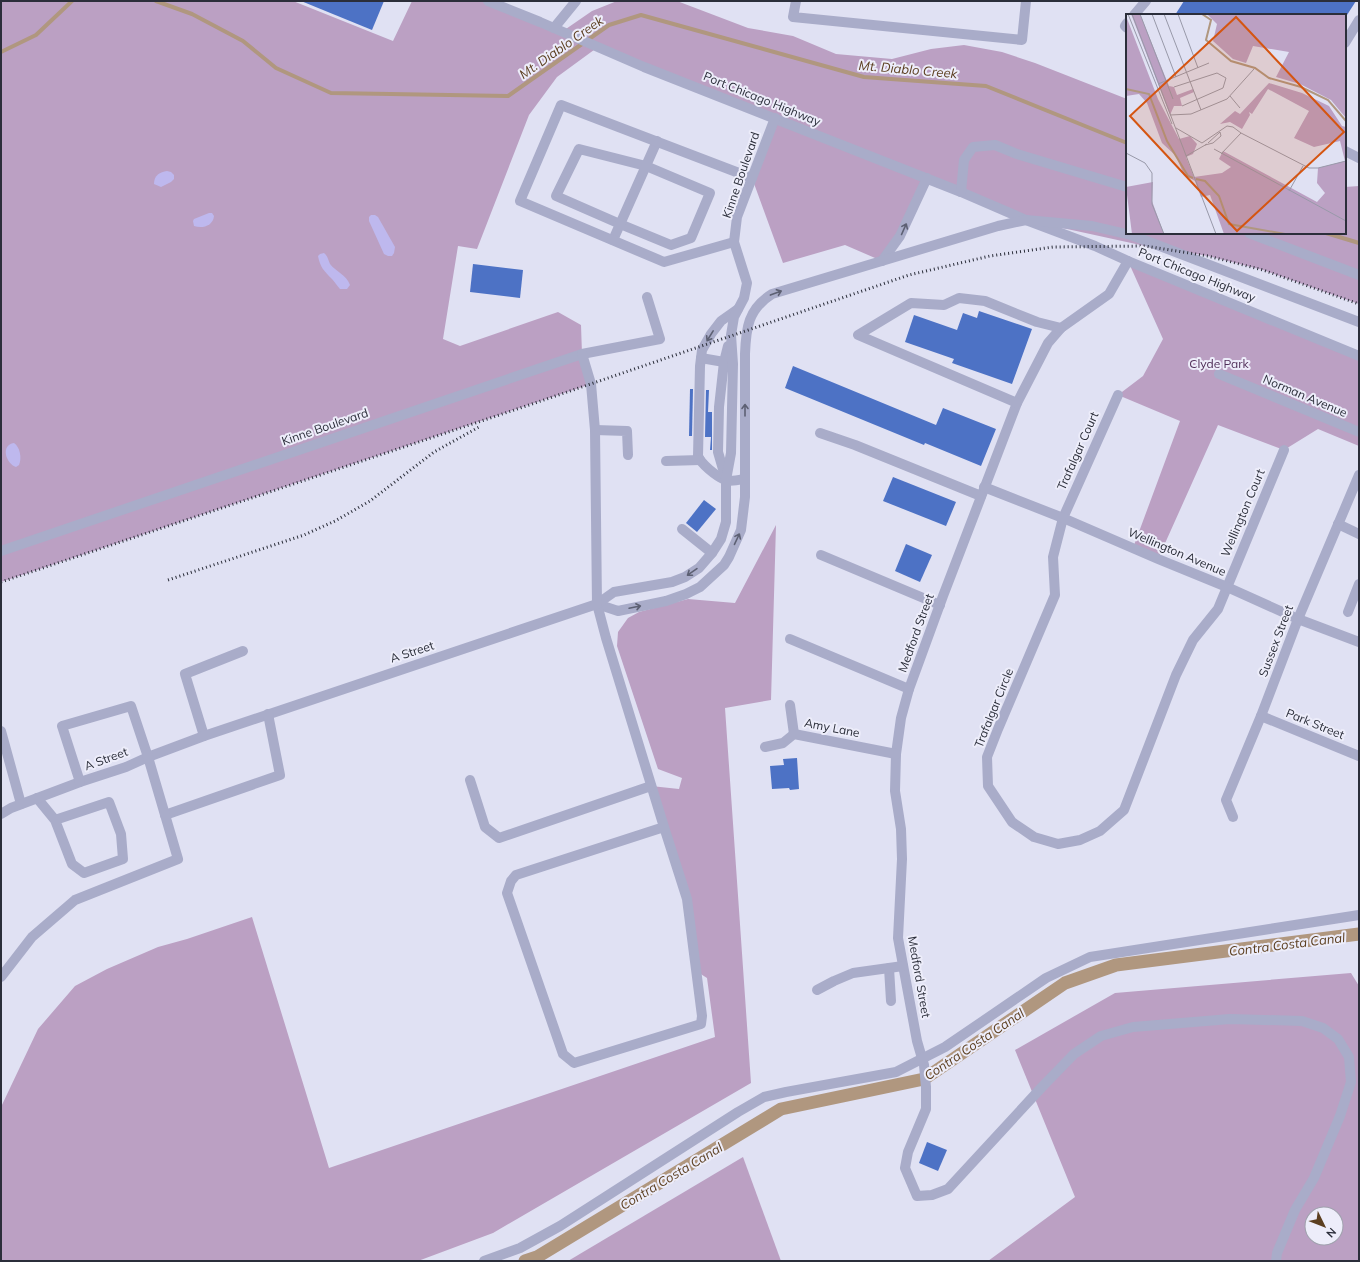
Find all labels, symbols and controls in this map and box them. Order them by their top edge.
water label: Mt. Diablo Creek [516,12,606,82]
inset map [1126,14,1346,234]
water label: Mt. Diablo Creek [858,57,958,81]
street label: Port Chicago Highway [701,68,823,129]
street label: Kinne Boulevard [719,130,762,220]
one-way arrow [900,223,908,235]
street label: Port Chicago Highway [1136,244,1258,305]
one-way arrow [769,289,781,297]
one-way arrow [706,330,714,341]
park label: Clyde Park [1189,356,1250,371]
street label: Norman Avenue [1261,371,1349,420]
one-way arrow [741,404,749,417]
street label: Kinne Boulevard [280,405,370,448]
street label: Trafalgar Court [1054,409,1102,492]
street label: Wellington Court [1217,467,1268,559]
street label: Wellington Avenue [1126,524,1228,579]
one-way arrow [734,533,741,545]
one-way arrow [687,568,698,576]
street label: Medford Street [894,591,937,674]
one-way arrow [628,603,641,611]
street label: Sussex Street [1255,603,1296,679]
street label: A Street [388,637,436,666]
street label: Trafalgar Circle [971,666,1016,750]
street label: Park Street [1284,705,1347,742]
street label: Amy Lane [803,715,861,740]
street label: A Street [82,744,130,773]
water label: Contra Costa Canal [1228,929,1347,959]
street label: Medford Street [905,935,934,1019]
water label: Contra Costa Canal [921,1004,1028,1083]
water label: Contra Costa Canal [617,1139,726,1213]
north arrow [1304,1206,1344,1246]
text: N [1323,1225,1339,1241]

